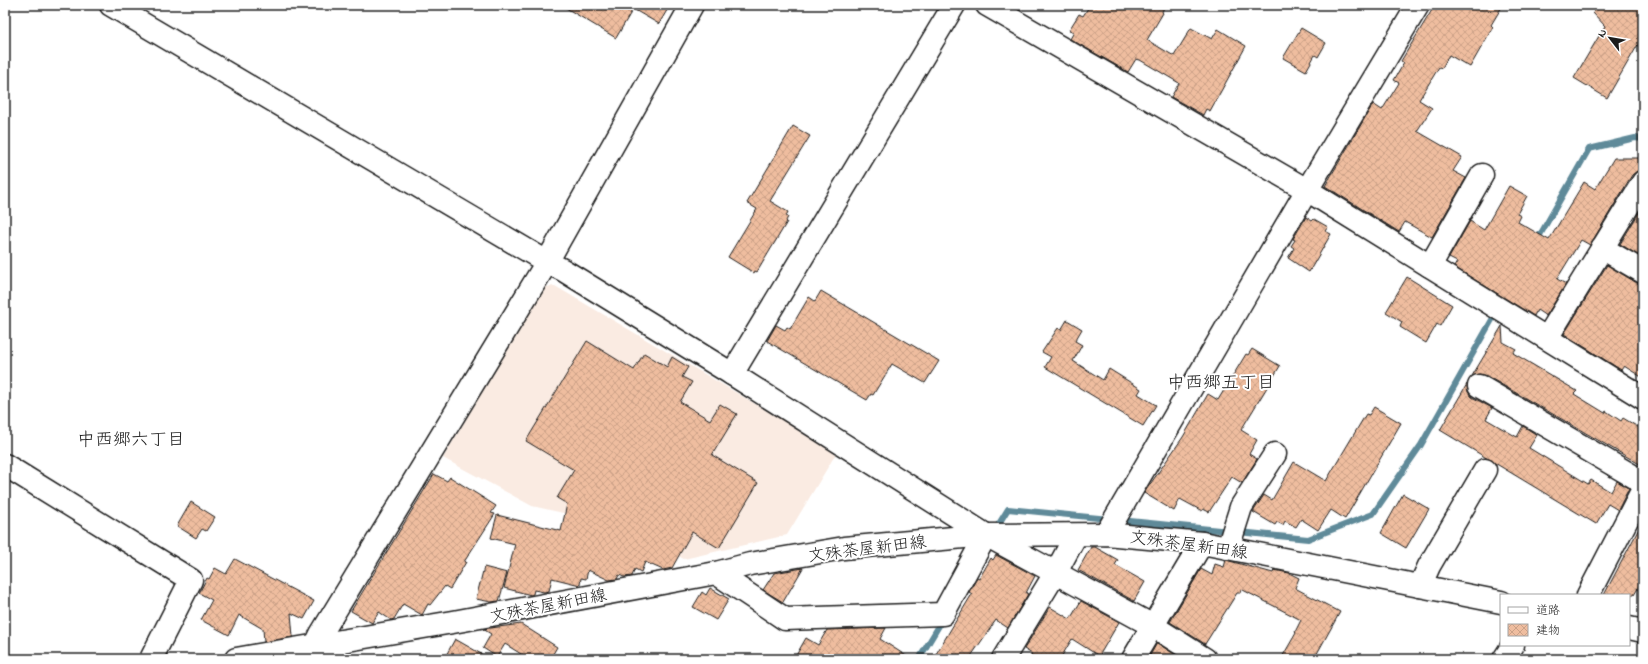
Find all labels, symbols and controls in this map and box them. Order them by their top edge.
north arrow [1590,18,1630,58]
text: N [1594,26,1611,41]
district label: 中西郷五丁目 [1167,371,1275,397]
district label: 中西郷六丁目 [77,428,185,454]
street label: 文殊茶屋新田線 [1128,525,1249,566]
street label: 文殊茶屋新田線 [807,530,928,569]
street label: 文殊茶屋新田線 [487,583,609,630]
legend [1500,594,1630,646]
text: 道路 [1536,602,1560,620]
text: 建物 [1536,622,1560,640]

